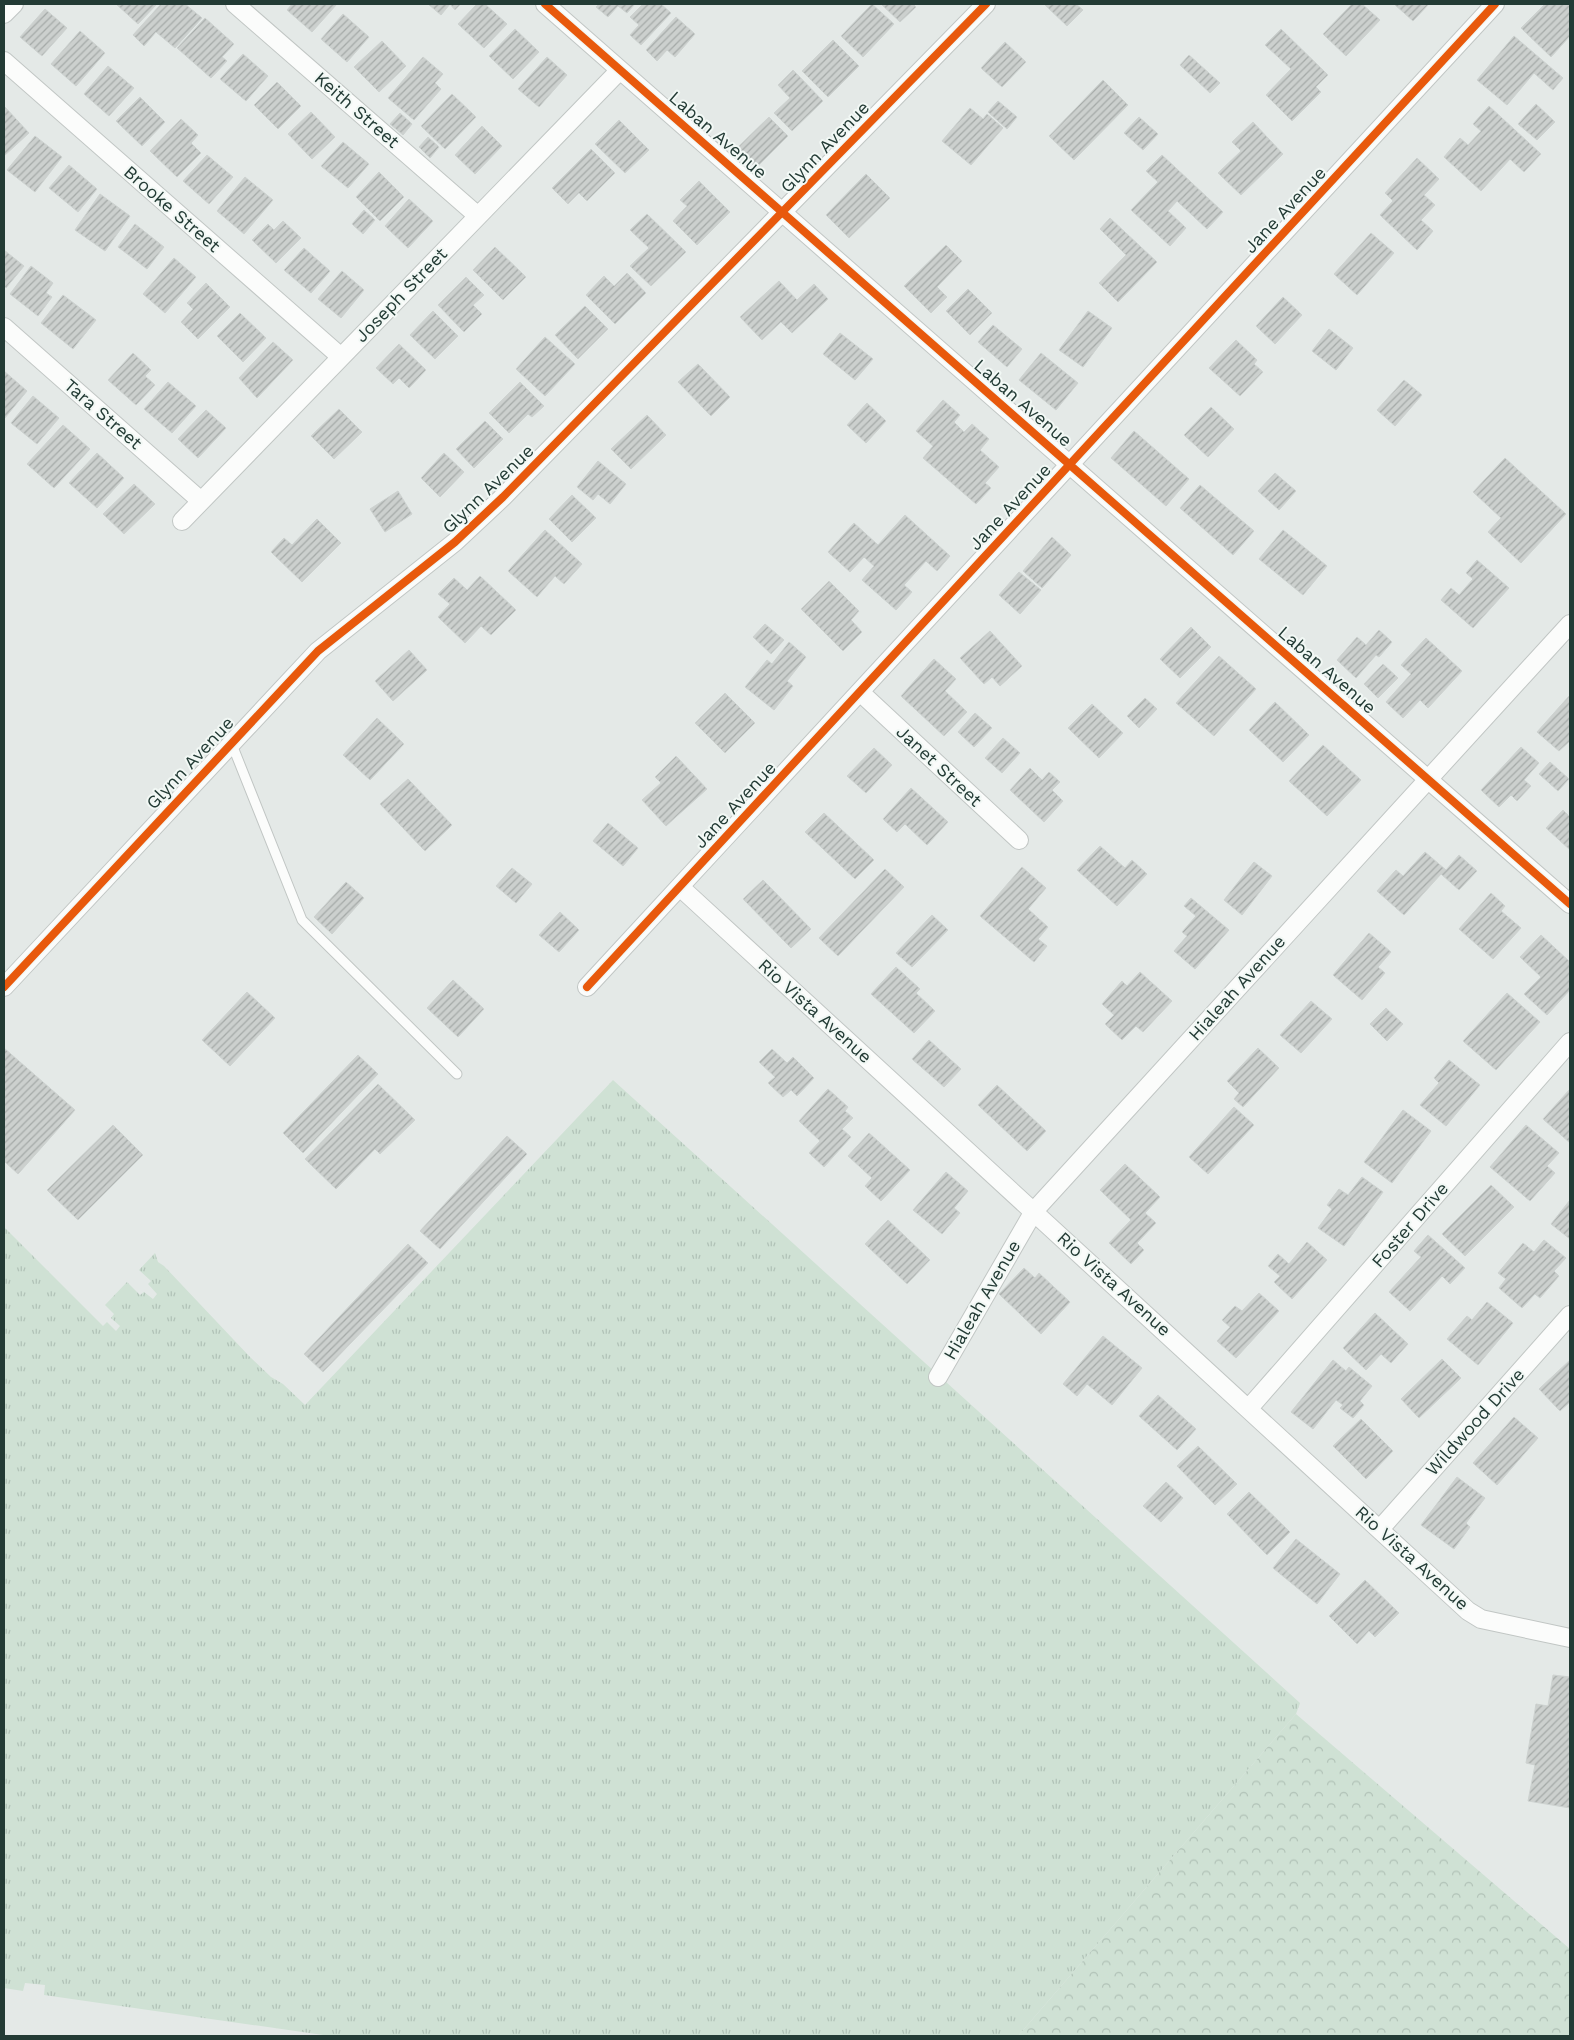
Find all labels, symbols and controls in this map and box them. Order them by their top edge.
street label: Keith Street [311,67,404,152]
street label: Laban Avenue [665,86,772,183]
street label: Glynn Avenue [776,97,873,197]
street label: Brooke Street [120,161,225,257]
street label: Jane Avenue [1239,162,1330,257]
street label: Joseph Street [350,243,451,346]
street label: Laban Avenue [970,354,1077,451]
street label: Tara Street [60,374,147,453]
street label: Glynn Avenue [438,440,538,537]
street label: Jane Avenue [964,459,1055,554]
street label: Laban Avenue [1274,621,1381,718]
street label: Glynn Avenue [141,712,238,813]
street label: Janet Street [892,721,987,811]
street label: Jane Avenue [689,757,780,852]
street label: Hialeah Avenue [1184,931,1289,1045]
street label: Rio Vista Avenue [754,954,876,1067]
street label: Foster Drive [1367,1178,1452,1272]
street label: Rio Vista Avenue [1053,1227,1175,1340]
street label: Hialeah Avenue [939,1236,1024,1363]
street label: Wildwood Drive [1421,1364,1528,1480]
street label: Rio Vista Avenue [1351,1501,1473,1614]

